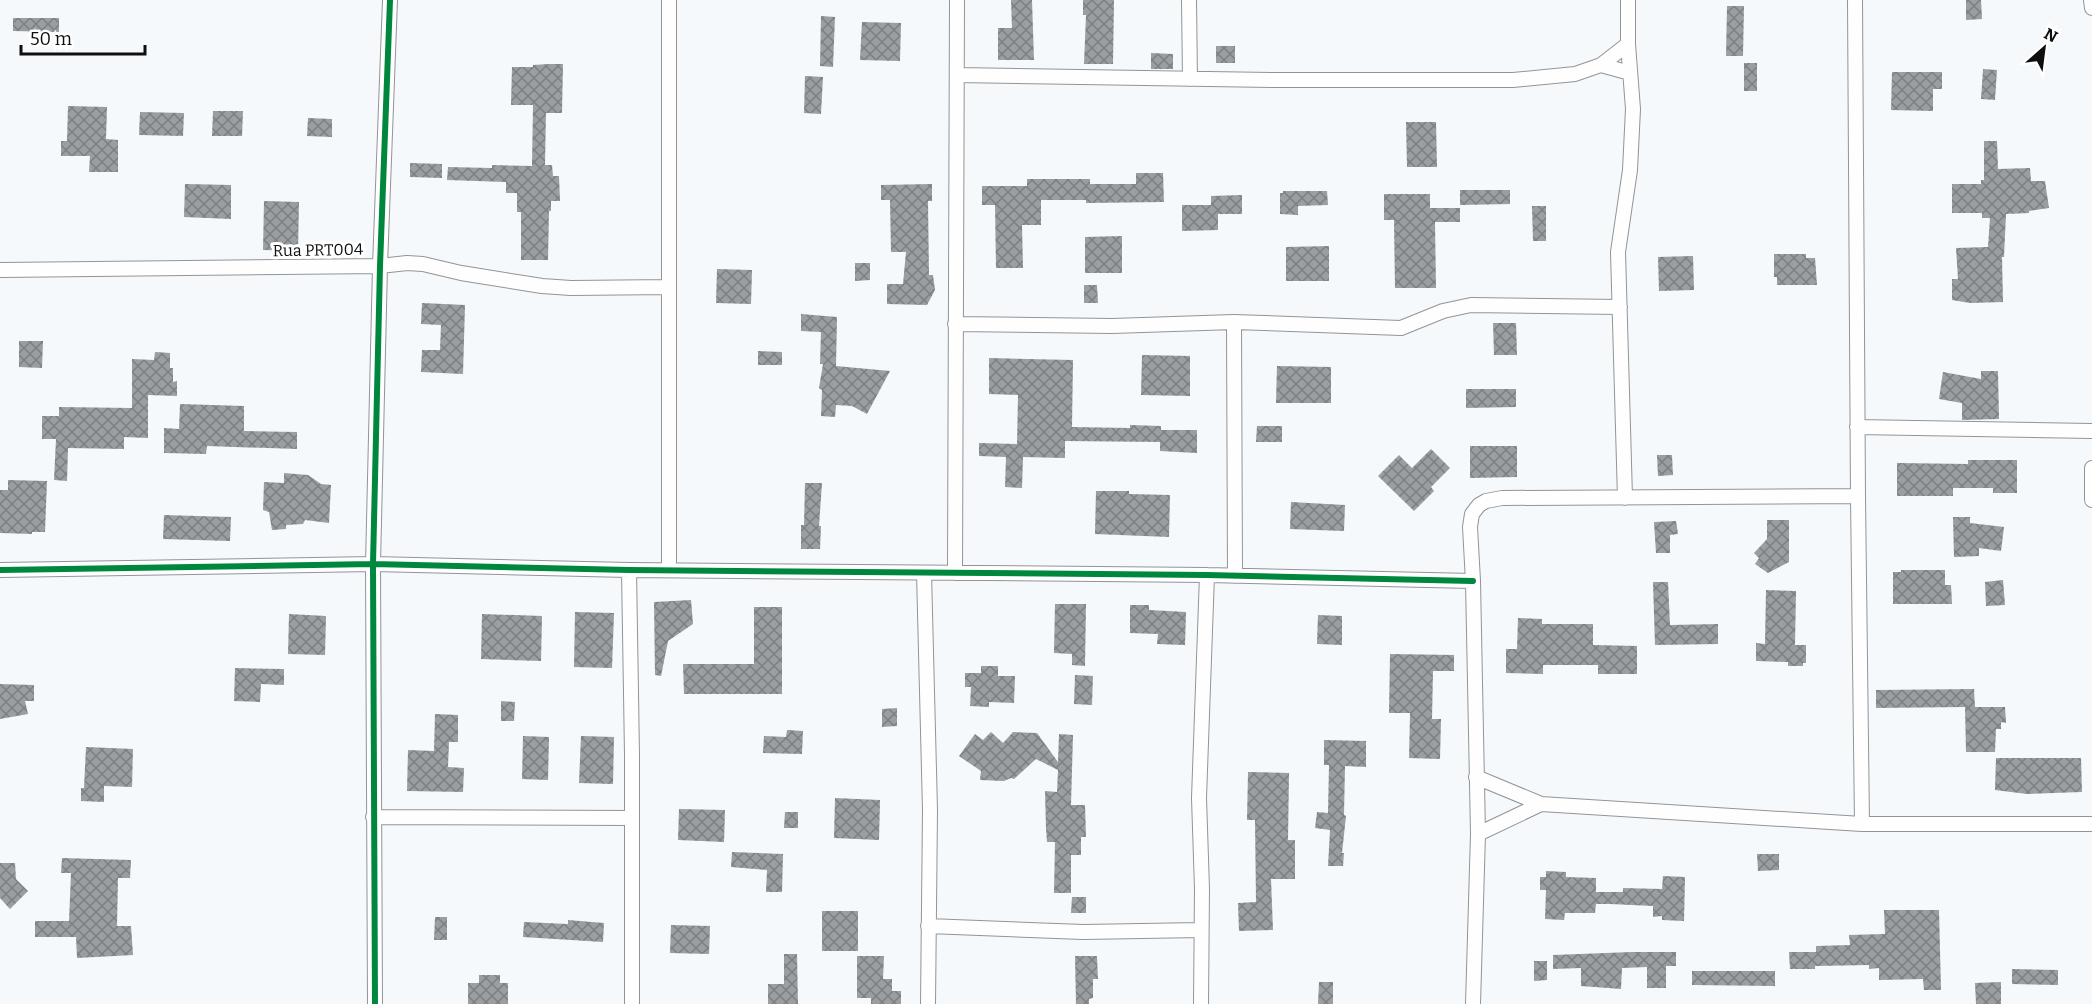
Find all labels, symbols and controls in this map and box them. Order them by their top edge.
scale bar [21,18,146,56]
north arrow [2014,18,2074,78]
text: N [2041,24,2061,46]
text: 50 m [30,28,72,50]
street label: Rua PRT004 [273,240,364,260]

